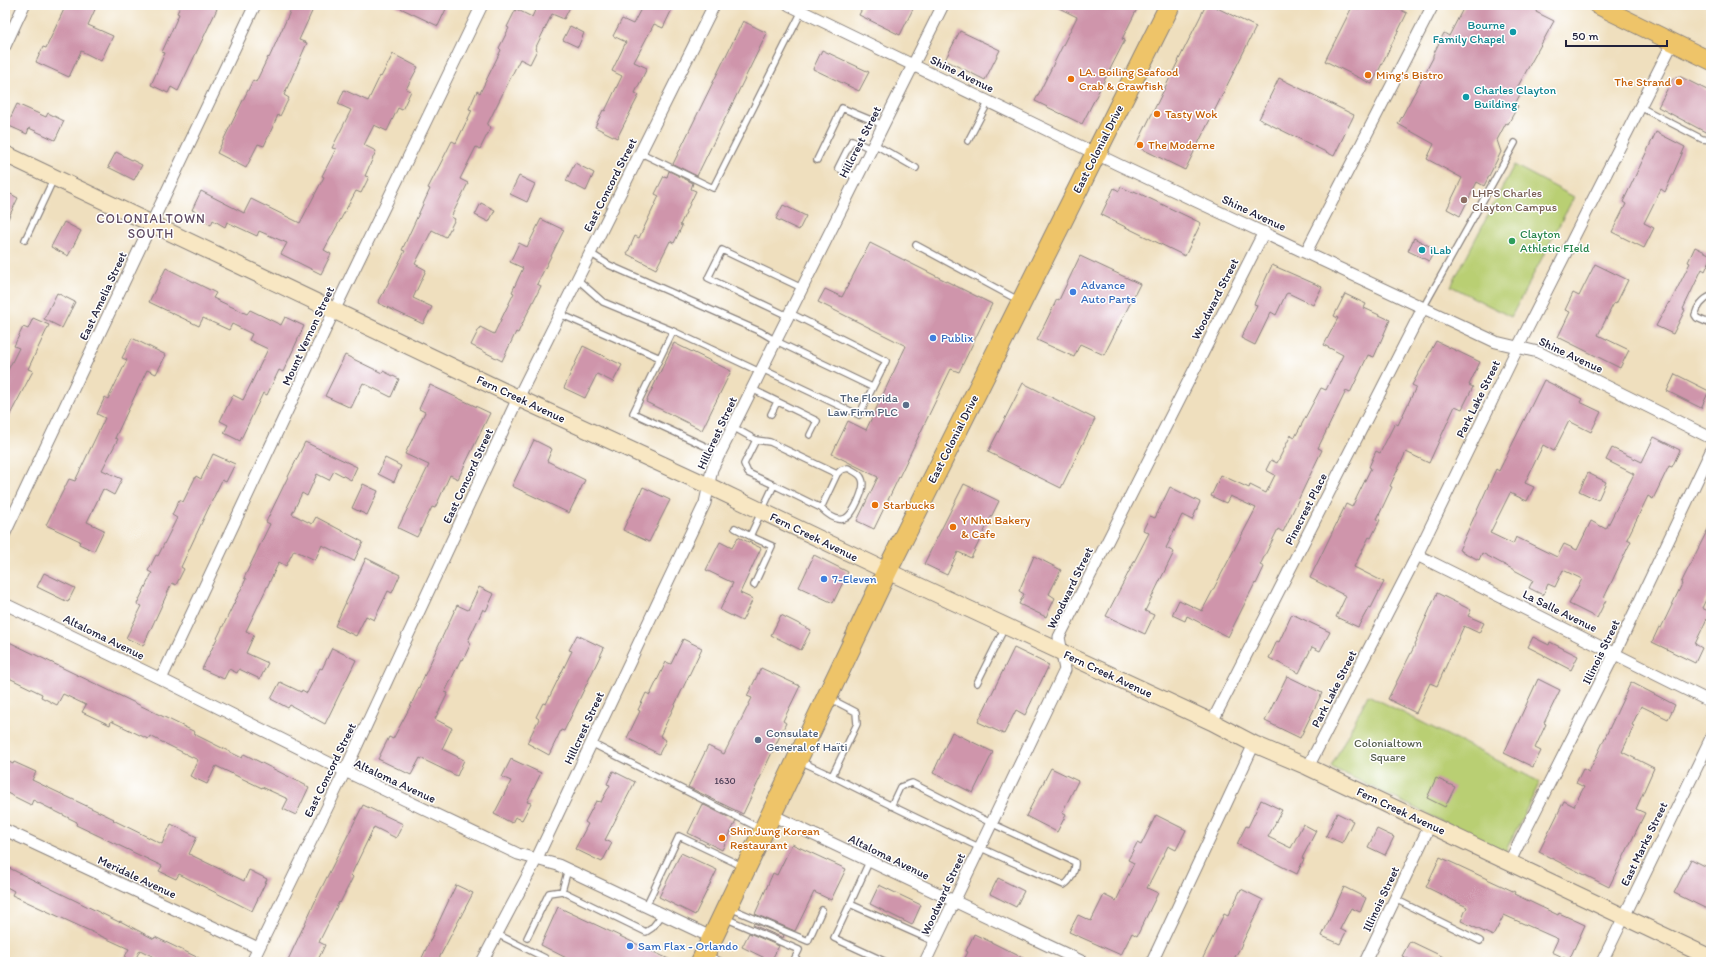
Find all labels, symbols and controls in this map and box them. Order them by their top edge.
place label: Bourne Family Chapel [1433,18,1506,46]
scale bar [1566,22,1667,48]
marker: Bourne Family Chapel [1508,27,1518,37]
text: 50 m [1572,29,1598,43]
street label: Shine Avenue [928,53,996,96]
place label: LA. Boiling Seafood Crab & Crawfish [1079,65,1179,93]
place label: Ming's Bistro [1376,68,1443,82]
marker: Ming's Bistro [1363,70,1373,80]
marker: LA. Boiling Seafood Crab & Crawfish [1066,74,1076,84]
place label: The Strand [1614,75,1672,89]
marker: The Strand [1674,77,1684,87]
place label: Charles Clayton Building [1474,83,1557,111]
marker: Charles Clayton Building [1461,92,1471,102]
street label: East Colonial Drive [1070,102,1127,196]
street label: Hillcrest Street [836,103,884,180]
place label: Tasty Wok [1165,107,1218,121]
marker: Tasty Wok [1152,109,1162,119]
street label: East Concord Street [580,135,640,234]
place label: The Moderne [1148,138,1215,152]
marker: The Moderne [1135,140,1145,150]
place label: LHPS Charles Clayton Campus [1472,186,1557,214]
street label: Shine Avenue [1220,192,1289,234]
marker: LHPS Charles Clayton Campus [1459,195,1469,205]
district label: COLONIALTOWN SOUTH [96,211,206,241]
place label: Clayton Athletic FIeld [1520,227,1590,255]
marker: Clayton Athletic FIeld [1507,236,1517,246]
place label: iLab [1430,243,1451,257]
marker: iLab [1417,245,1427,255]
street label: East Amelia Street [76,249,130,343]
street label: Woodward Street [1189,256,1242,342]
place label: Advance Auto Parts [1081,278,1136,306]
street label: Mount Vernon Street [279,284,337,388]
marker: Advance Auto Parts [1068,287,1078,297]
place label: Publix [941,331,973,345]
marker: Publix [928,333,938,343]
street label: Shine Avenue [1537,334,1606,376]
street label: Park Lake Street [1453,357,1503,440]
street label: Fern Creek Avenue [474,372,568,426]
place label: The Florida Law Firm PLC [827,391,899,419]
street label: East Colonial Drive [925,392,982,486]
street label: Hillcrest Street [694,394,740,472]
marker: The Florida Law Firm PLC [901,400,911,410]
street label: East Concord Street [440,426,496,526]
street label: Pinecrest Place [1282,470,1330,547]
place label: Starbucks [883,498,935,512]
marker: Starbucks [870,500,880,510]
street label: Fern Creek Avenue [768,510,861,564]
place label: Y Nhu Bakery & Cafe [961,513,1031,541]
marker: Y Nhu Bakery & Cafe [948,522,958,532]
street label: Woodward Street [1044,544,1096,631]
place label: 7-Eleven [832,572,877,586]
marker: 7-Eleven [819,574,829,584]
street label: La Salle Avenue [1521,587,1600,635]
street label: Altaloma Avenue [61,611,147,663]
street label: Illinois Street [1579,617,1623,687]
street label: Fern Creek Avenue [1061,647,1155,701]
street label: Park Lake Street [1309,648,1360,730]
street label: Hillcrest Street [561,689,607,767]
street label: East Concord Street [301,720,359,819]
place label: Consulate General of Haïti [766,726,847,754]
marker: Consulate General of Haïti [753,735,763,745]
park label: Colonialtown Square [1354,736,1422,764]
street label: Altaloma Avenue [352,756,438,806]
house number: 1630 [714,774,736,787]
street label: Fern Creek Avenue [1354,784,1448,838]
street label: East Marks Street [1618,799,1671,888]
place label: Shin Jung Korean Restaurant [730,824,820,852]
street label: Altaloma Avenue [846,831,932,883]
marker: Shin Jung Korean Restaurant [717,833,727,843]
street label: Woodward Street [918,850,968,937]
street label: Meridale Avenue [96,853,179,901]
street label: Illinois Street [1360,864,1402,934]
place label: Sam Flax - Orlando [638,939,738,953]
marker: Sam Flax - Orlando [625,941,635,951]

